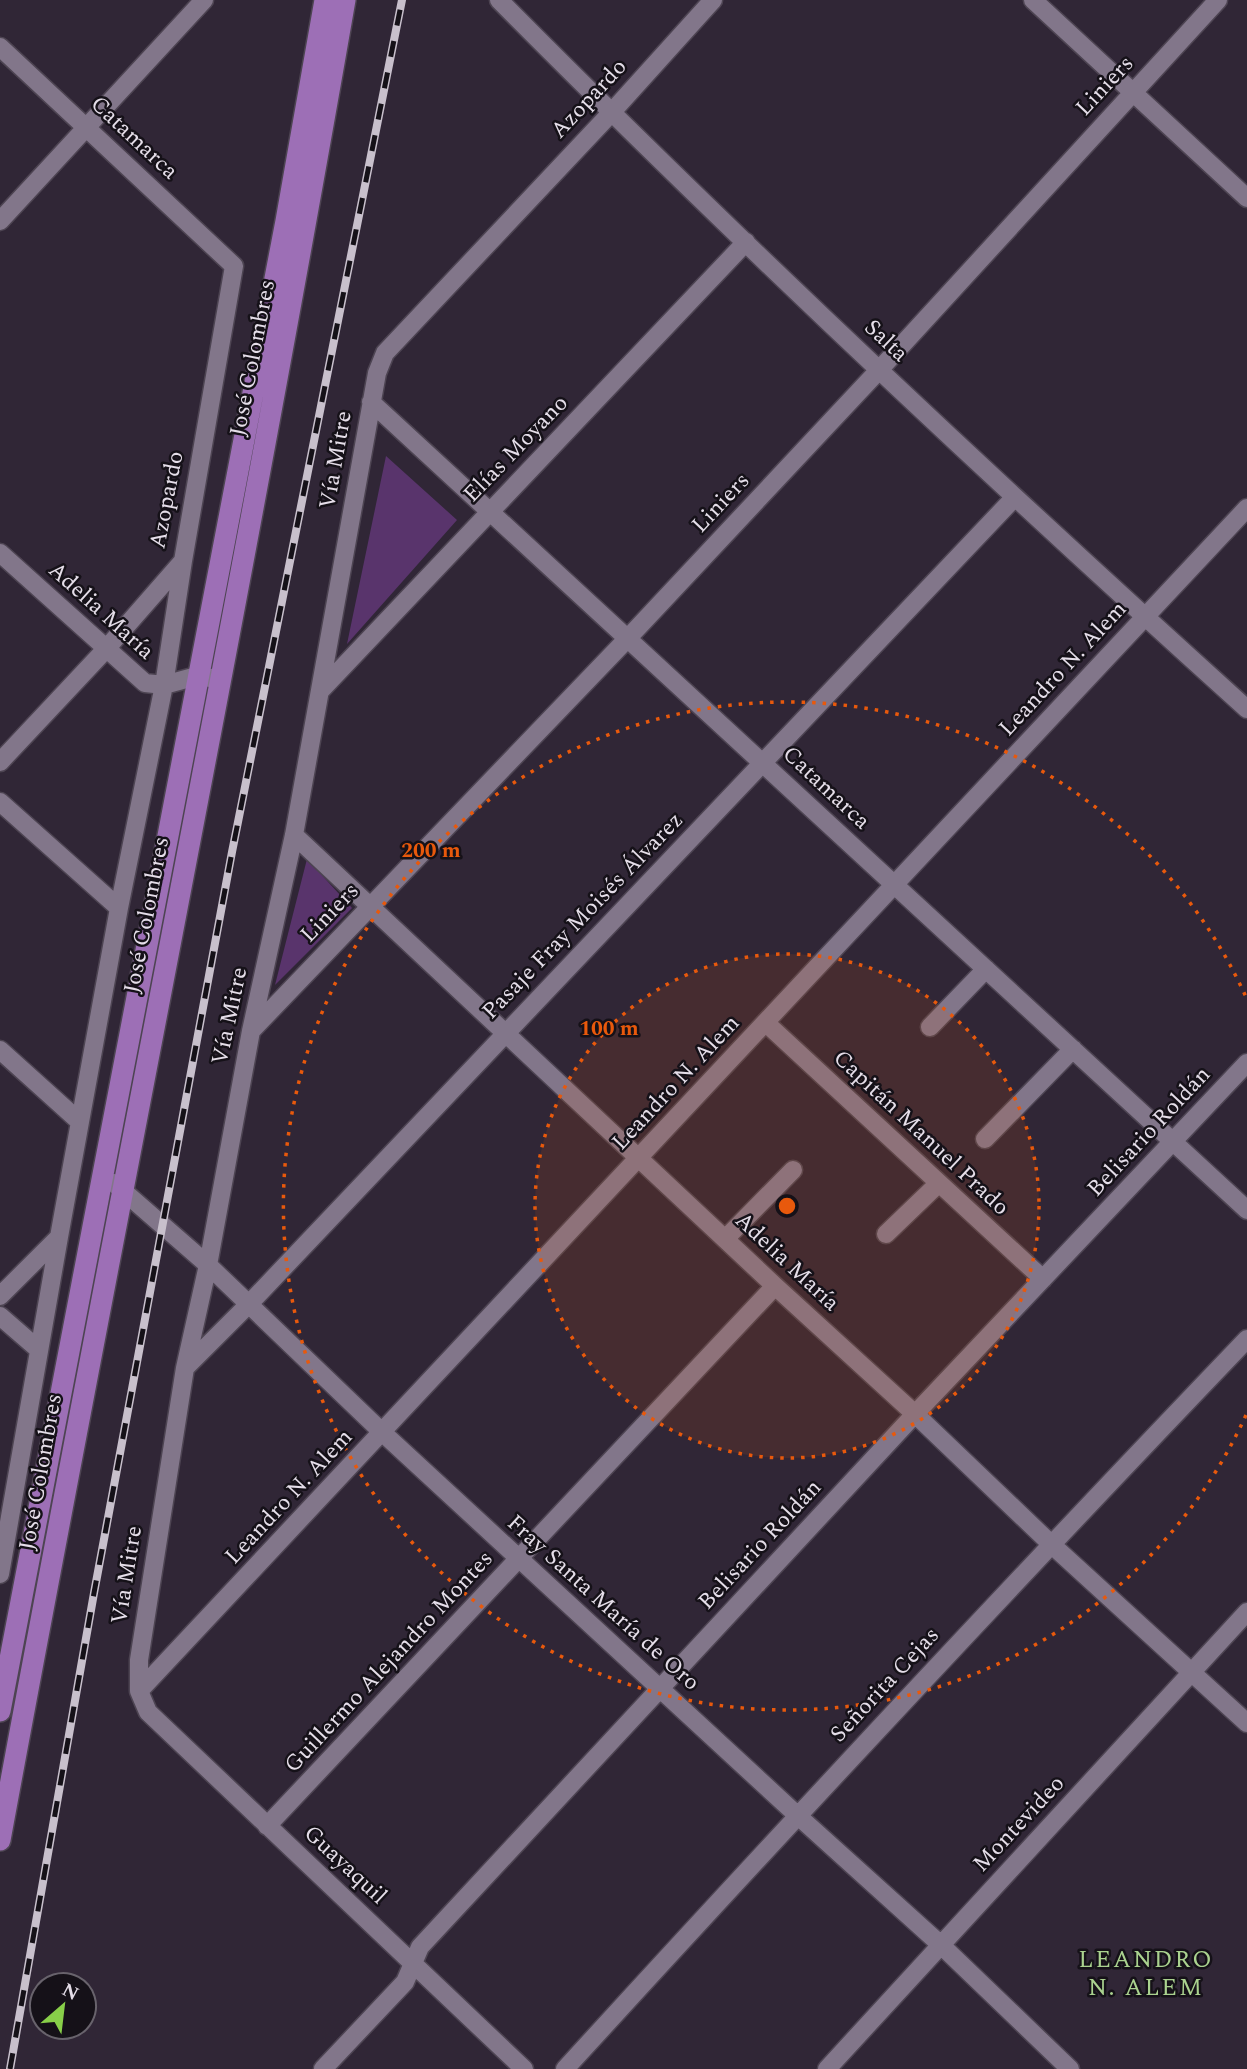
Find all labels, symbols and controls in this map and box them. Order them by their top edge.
street label: Liniers [1068,48,1142,124]
street label: Azopardo [542,51,636,147]
street label: Catamarca [82,88,186,188]
street label: José Colombres [221,277,285,439]
street label: Salta [856,311,916,371]
street label: Elías Moyano [455,387,577,511]
street label: Vía Mitre [310,408,362,512]
street label: Azopardo [140,448,194,552]
street label: Liniers [684,465,758,541]
street label: Adelia María [40,554,162,668]
street label: Leandro N. Alem [991,593,1135,745]
street label: Catamarca [774,738,878,838]
street label: Pasaje Fray Moisés Álvarez [474,804,692,1028]
street label: José Colombres [115,834,179,996]
text: 200 m [401,835,461,867]
street label: Liniers [292,875,368,951]
street label: Vía Mitre [203,964,257,1068]
street label: Leandro N. Alem [604,1007,748,1159]
text: 100 m [579,1013,639,1045]
street label: Capitán Manuel Prado [825,1042,1017,1224]
street label: Belisario Roldán [1079,1059,1219,1205]
centre of rings [775,1194,799,1218]
street label: Adelia María [727,1204,847,1320]
street label: José Colombres [10,1391,72,1553]
street label: Leandro N. Alem [217,1421,361,1573]
street label: Belisario Roldán [690,1472,830,1618]
street label: Fray Santa María de Oro [499,1506,707,1700]
street label: Vía Mitre [102,1523,152,1627]
street label: Guillermo Alejandro Montes [276,1543,502,1781]
street label: Señorita Cejas [822,1619,948,1751]
street label: Montevideo [965,1768,1073,1880]
street label: Guayaquil [295,1817,395,1913]
district label: LEANDRO N. ALEM [1078,1942,1214,2006]
north arrow [28,1971,98,2041]
text: N [57,1976,84,2009]

